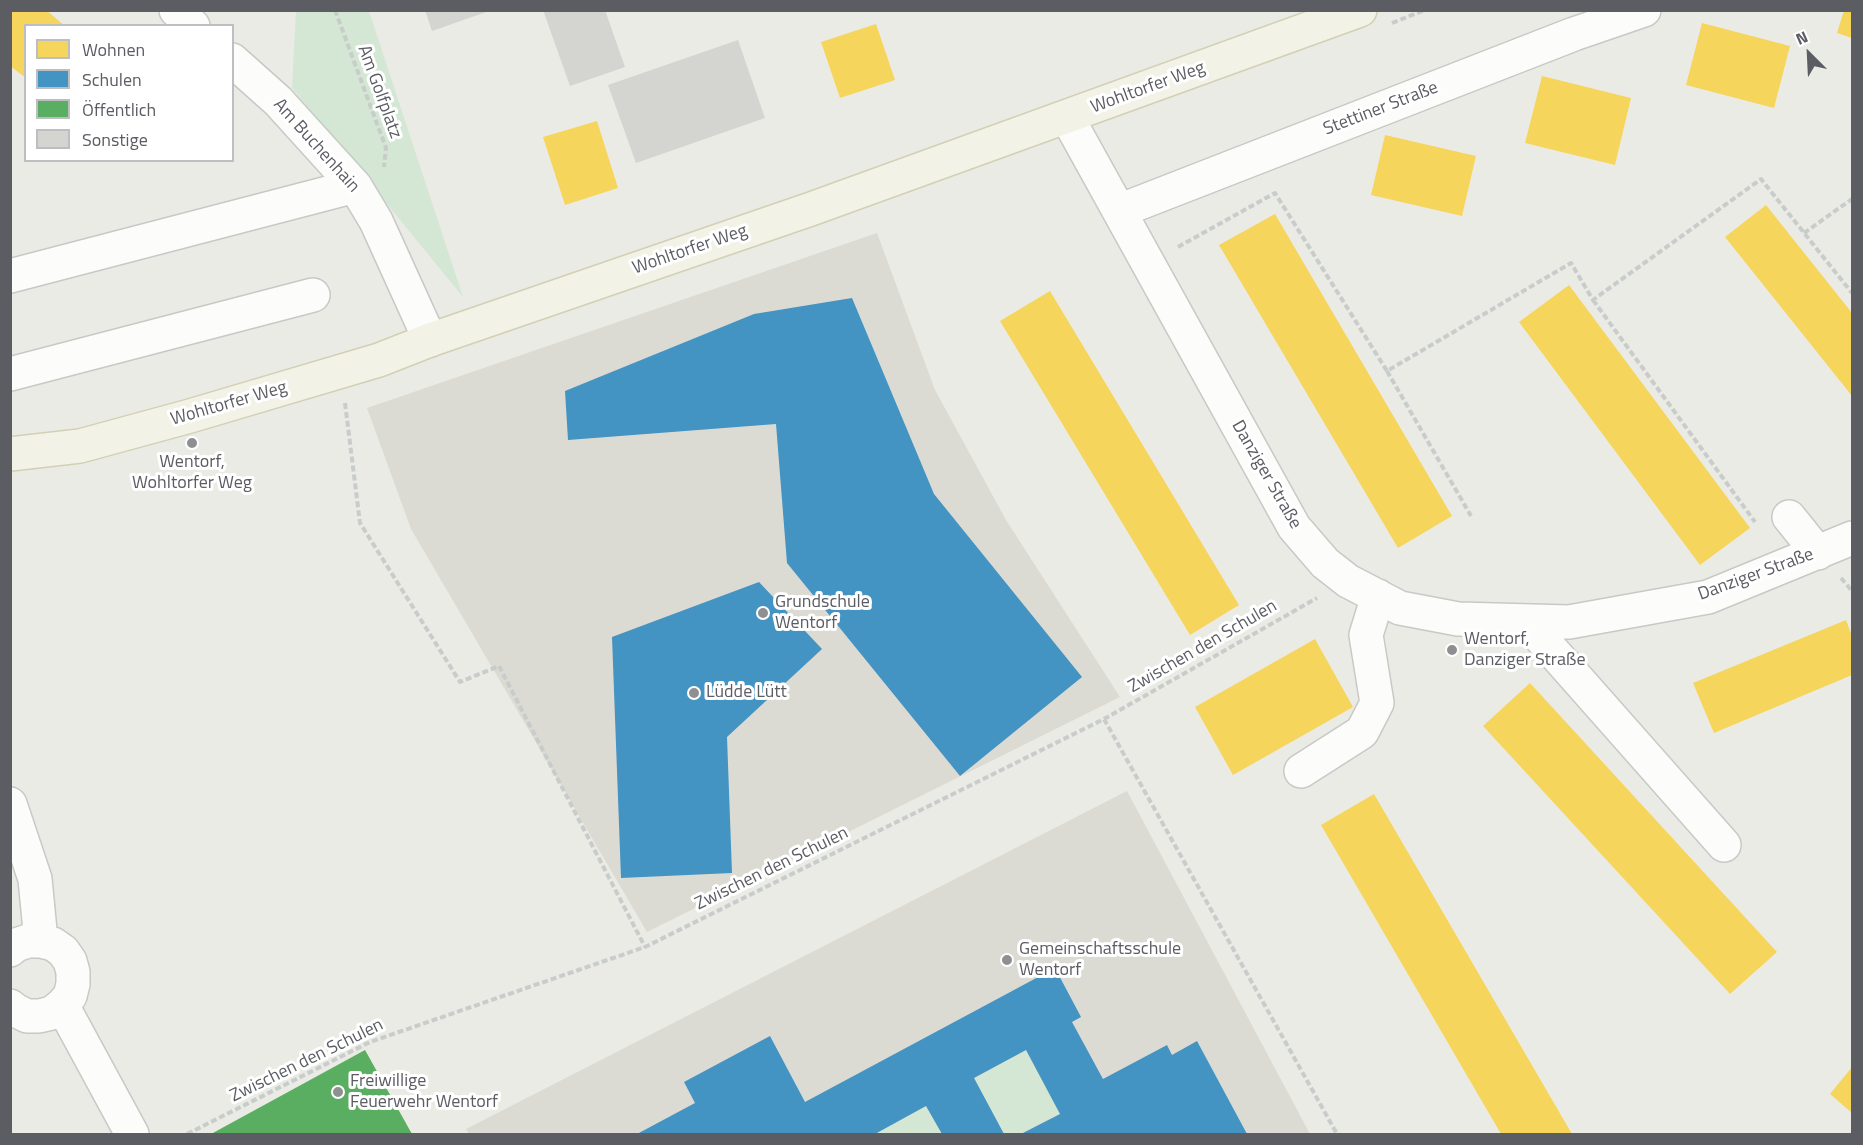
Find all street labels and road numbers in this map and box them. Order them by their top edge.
street label: Am Golfplatz [352,42,406,142]
street label: Wohltorfer Weg [1088,57,1208,119]
street label: Stettiner Straße [1321,77,1441,141]
street label: Am Buchenhain [268,95,364,197]
street label: Wohltorfer Weg [630,220,750,280]
street label: Wohltorfer Weg [168,377,290,431]
street label: Danziger Straße [1226,417,1306,533]
street label: Danziger Straße [1695,544,1817,606]
street label: Zwischen den Schulen [1125,596,1281,698]
street label: Zwischen den Schulen [692,823,852,915]
street label: Zwischen den Schulen [227,1015,387,1107]

